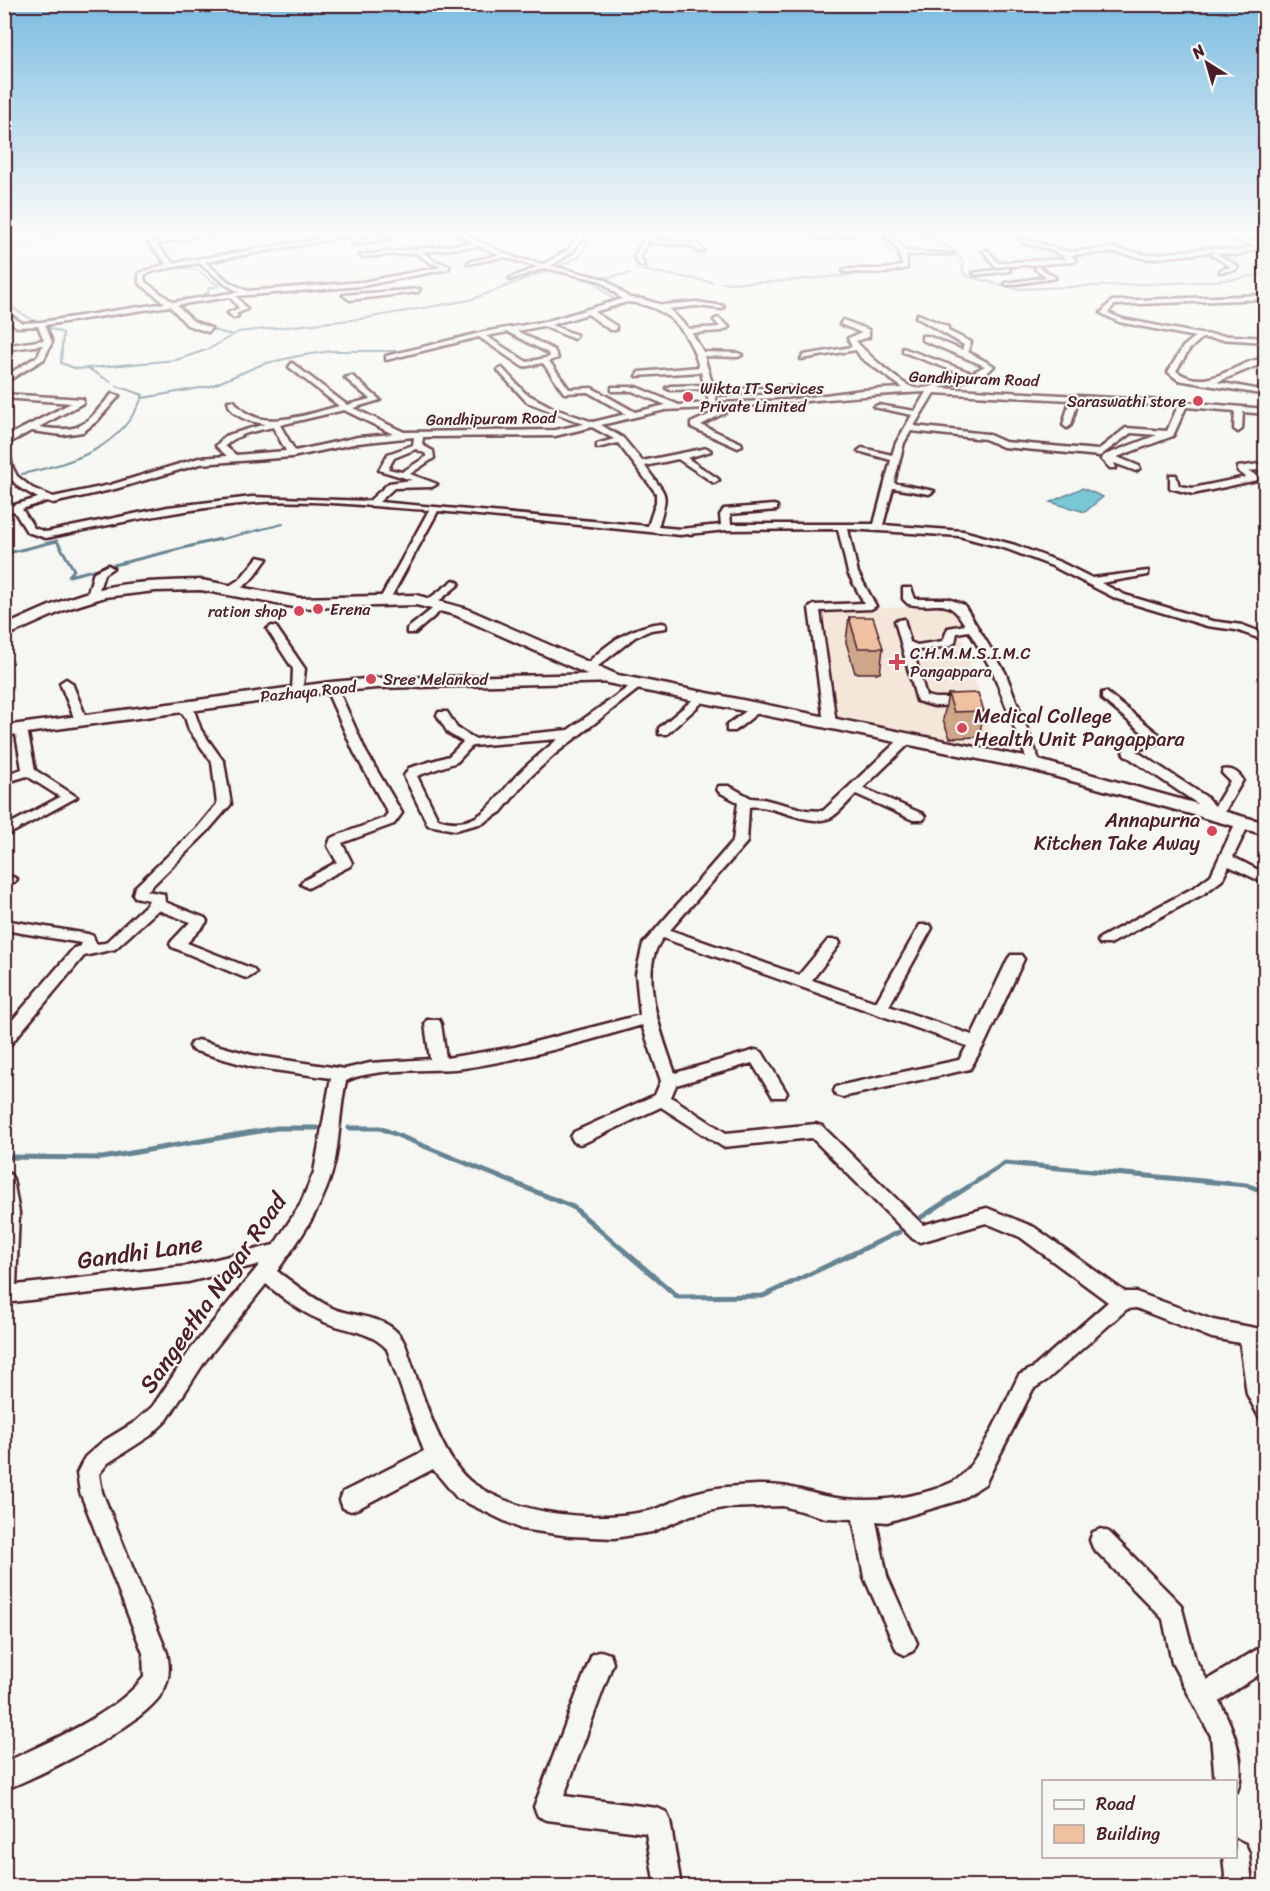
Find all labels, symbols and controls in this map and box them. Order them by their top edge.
north arrow [1177,33,1237,93]
text: N [1184,36,1212,67]
street label: Gandhipuram Road [908,362,1041,395]
place label: Wikta IT Services Private Limited [700,374,824,421]
place label: Saraswathi store [1067,387,1186,416]
marker: Wikta IT Services Private Limited [681,390,695,404]
marker: Saraswathi store [1191,394,1205,408]
street label: Gandhipuram Road [426,403,558,434]
place label: Erena [330,595,371,624]
place label: ration shop [208,597,288,626]
marker: Erena [311,602,325,616]
marker: ration shop [292,604,306,618]
place label: C.H.M.M.S.I.M.C Pangappara [910,639,1030,686]
marker: C.H.M.M.S.I.M.C Pangappara [888,653,906,671]
place label: Sree Melankod [383,665,490,694]
street label: Pazhaya Road [259,672,359,711]
marker: Sree Melankod [364,672,378,686]
place label: Medical College Health Unit Pangappara [974,699,1186,757]
marker: Medical College Health Unit Pangappara [955,721,969,735]
place label: Annapurna Kitchen Take Away [1034,803,1201,861]
marker: Annapurna Kitchen Take Away [1205,824,1219,838]
street label: Sangeetha Nagar Road [128,1182,300,1402]
street label: Gandhi Lane [74,1222,206,1282]
legend [1042,1780,1237,1858]
text: Road [1096,1788,1136,1820]
text: Building [1096,1818,1160,1850]

